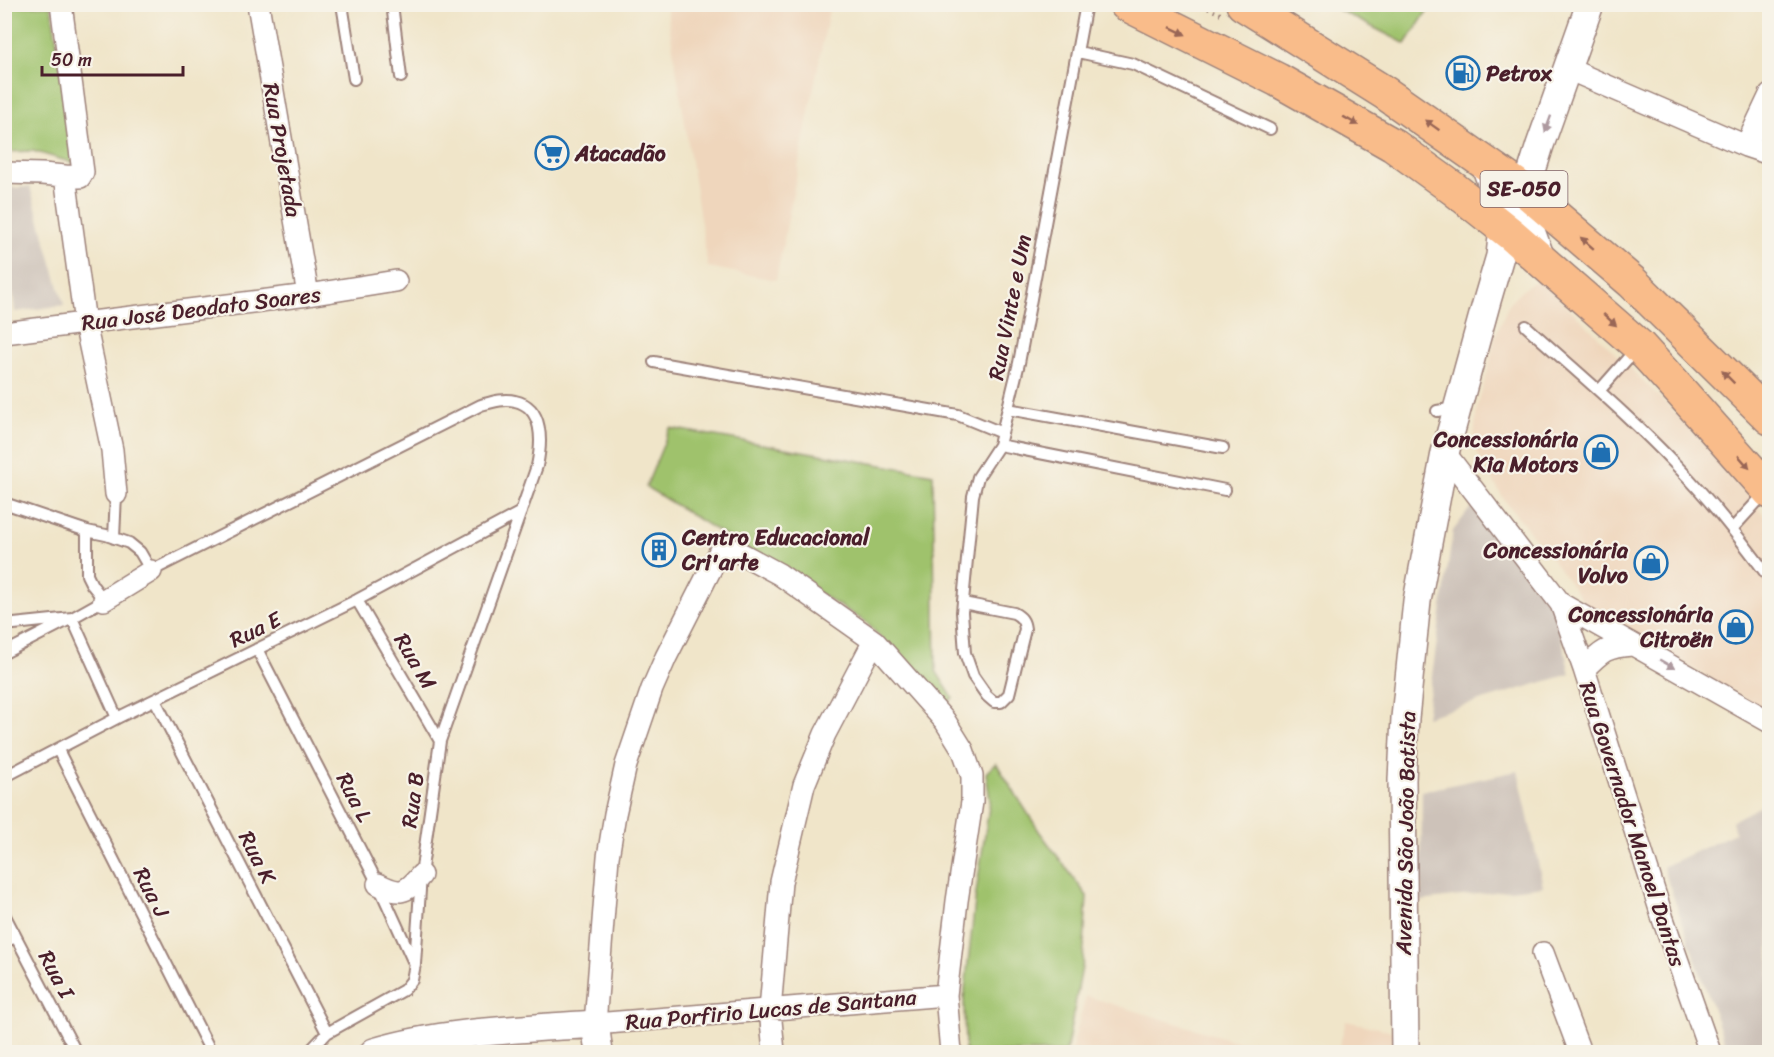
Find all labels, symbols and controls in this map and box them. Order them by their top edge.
one-way arrow [1169,25,1187,35]
scale bar [42,39,183,77]
text: 50 m [51,44,92,76]
place label: Petrox [1486,54,1552,93]
fuel station icon: Petrox [1445,55,1481,91]
street label: Rua Projetada [252,80,313,220]
one-way arrow [1542,115,1552,133]
one-way arrow [1342,116,1359,126]
one-way arrow [1424,120,1440,131]
place label: Atacadão [574,134,666,173]
supermarket icon: Atacadão [534,135,570,171]
road number: SE-050 [1480,171,1568,207]
street label: Rua Vinte e Um [976,231,1043,383]
one-way arrow [1579,236,1594,250]
street label: Rua José Deodato Soares [79,274,324,343]
one-way arrow [1603,313,1618,327]
one-way arrow [1721,371,1735,385]
place label: Concessionária Kia Motors [1433,420,1579,484]
shop icon: Concessionária Kia Motors [1583,434,1619,470]
one-way arrow [1737,455,1751,470]
place label: Centro Educacional Cri'arte [681,518,871,582]
place label: Concessionária Volvo [1483,531,1629,595]
building icon: Centro Educacional Cri'arte [641,532,677,568]
shop icon: Concessionária Volvo [1633,545,1669,581]
place label: Concessionária Citroën [1568,595,1714,659]
street label: Rua E [222,599,290,659]
shop icon: Concessionária Citroën [1718,609,1754,645]
street label: Rua M [383,625,448,697]
one-way arrow [1658,659,1675,669]
street label: Rua Governador Manoel Dantas [1568,676,1697,973]
street label: Avenida São João Batista [1384,711,1427,956]
street label: Rua L [325,765,384,829]
street label: Rua B [389,770,436,831]
street label: Rua K [228,824,288,891]
street label: Rua J [122,860,181,925]
street label: Rua I [27,943,86,1007]
street label: Rua Porfirio Lucas de Santana [624,977,919,1042]

